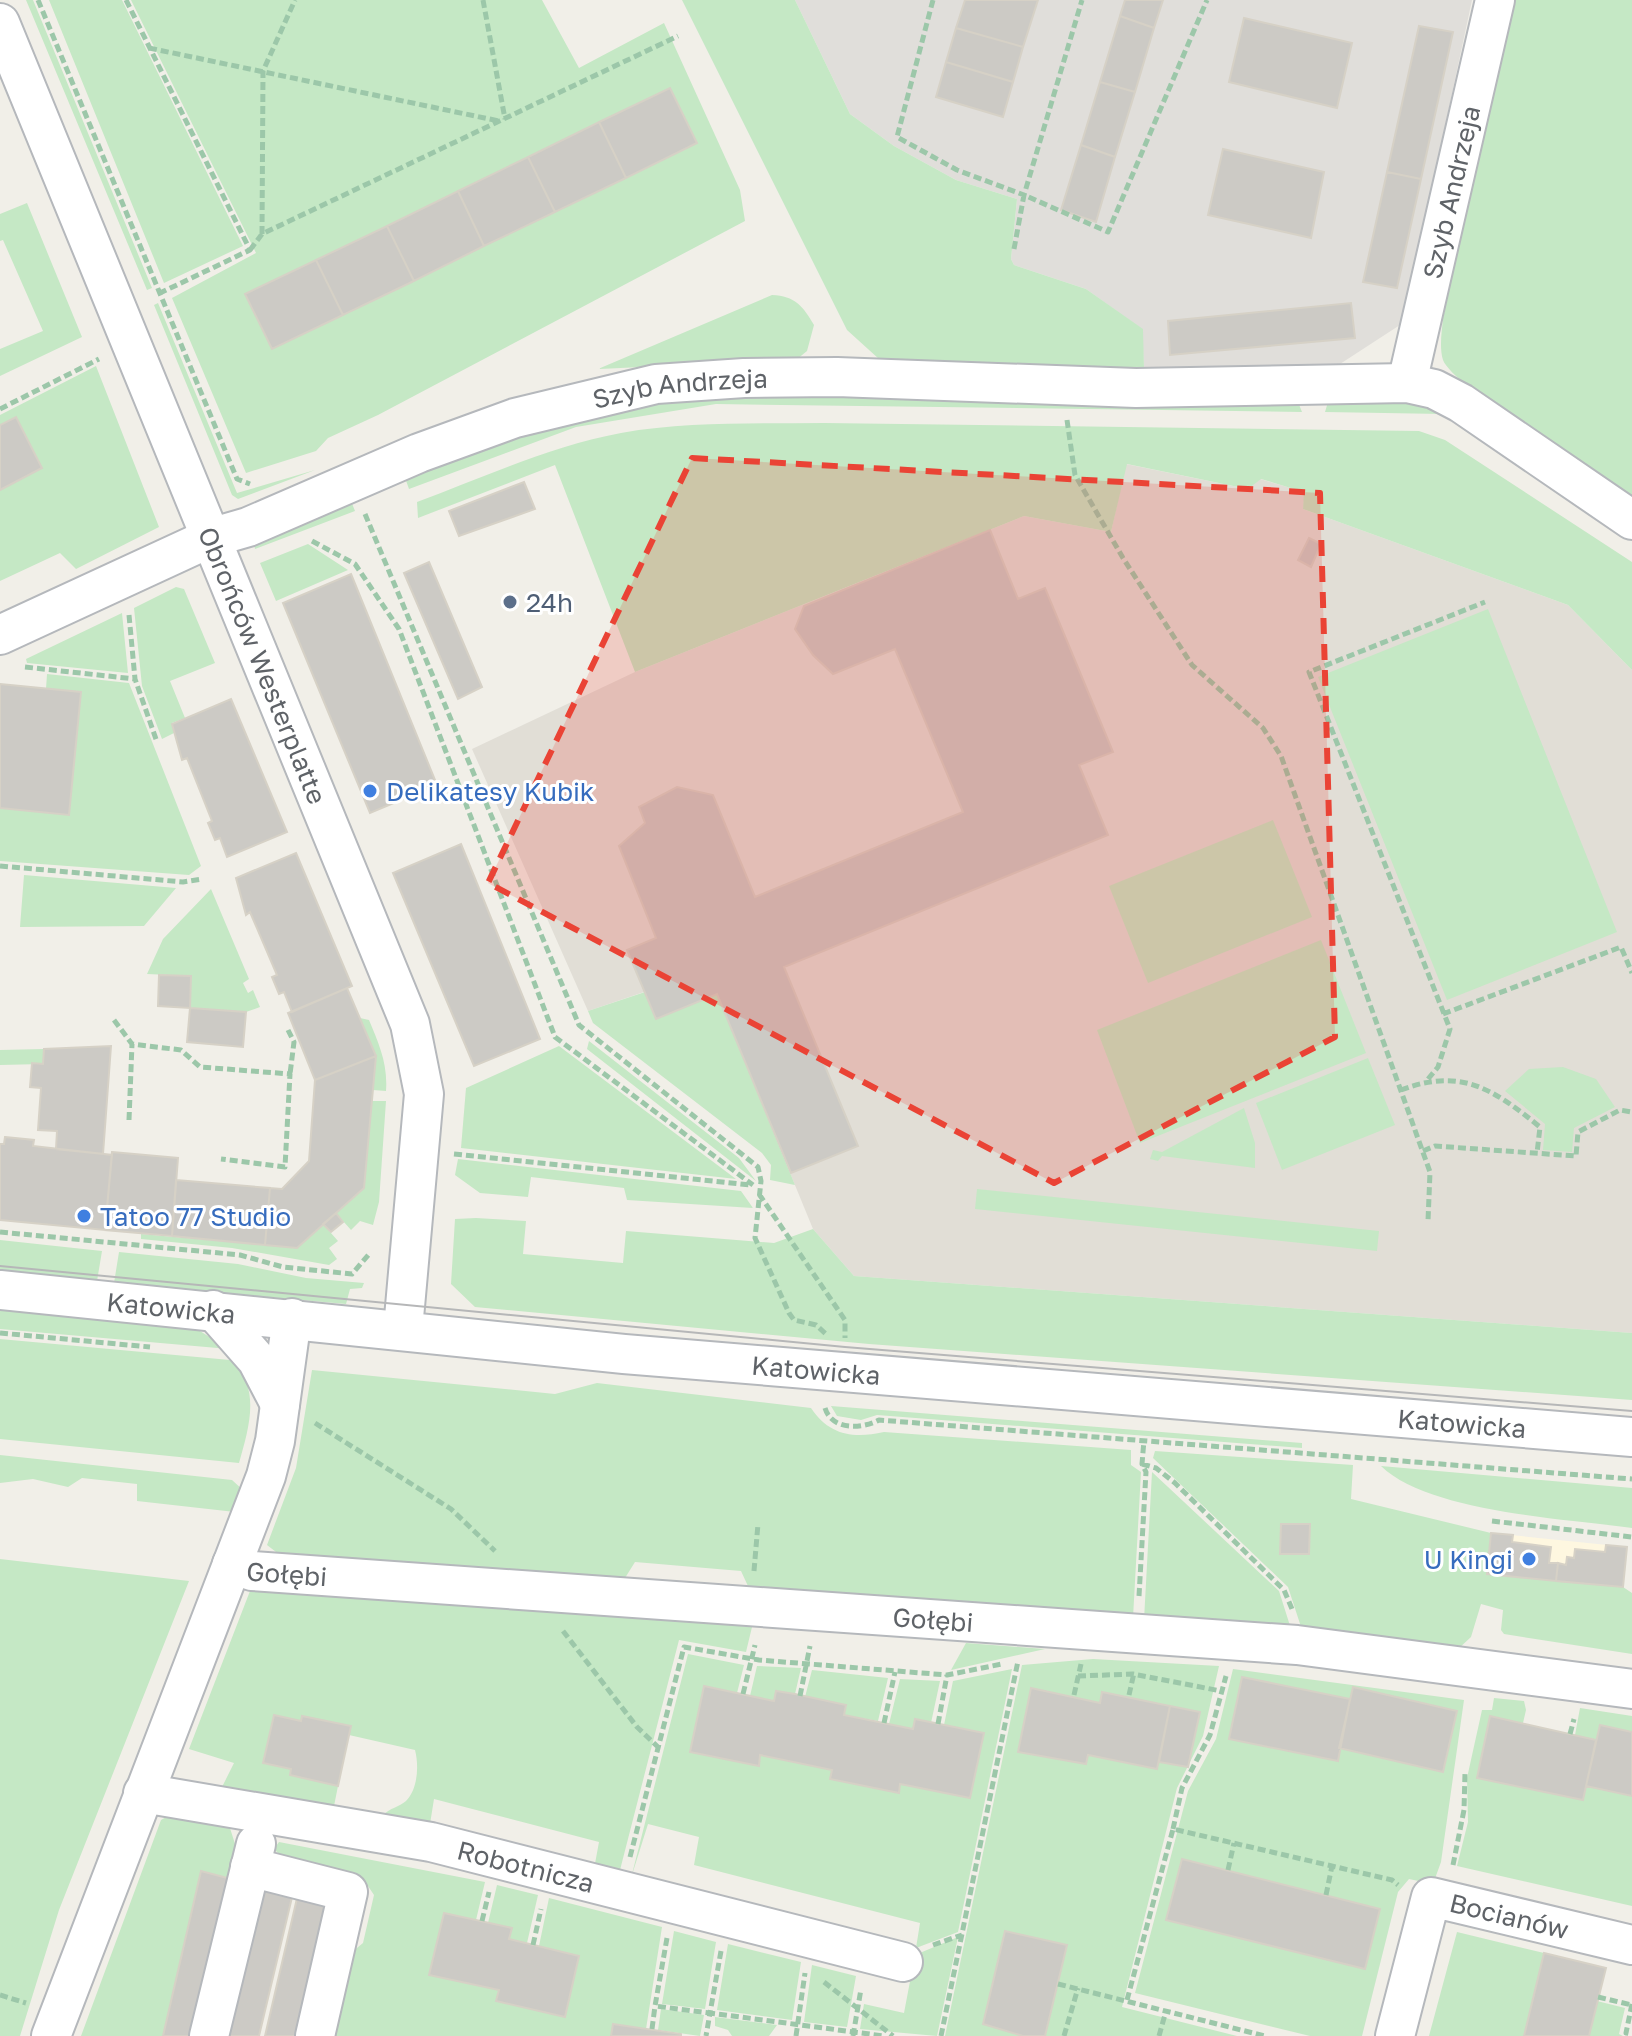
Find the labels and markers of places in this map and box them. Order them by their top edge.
place label: 24h [526,587,573,618]
marker: 24h [501,593,519,611]
place label: Delikatesy Kubik [386,776,595,807]
marker: Delikatesy Kubik [361,782,379,800]
place label: Tatoo 77 Studio [100,1201,291,1232]
marker: Tatoo 77 Studio [75,1207,93,1225]
place label: U Kingi [1424,1544,1513,1575]
marker: U Kingi [1520,1550,1538,1568]

